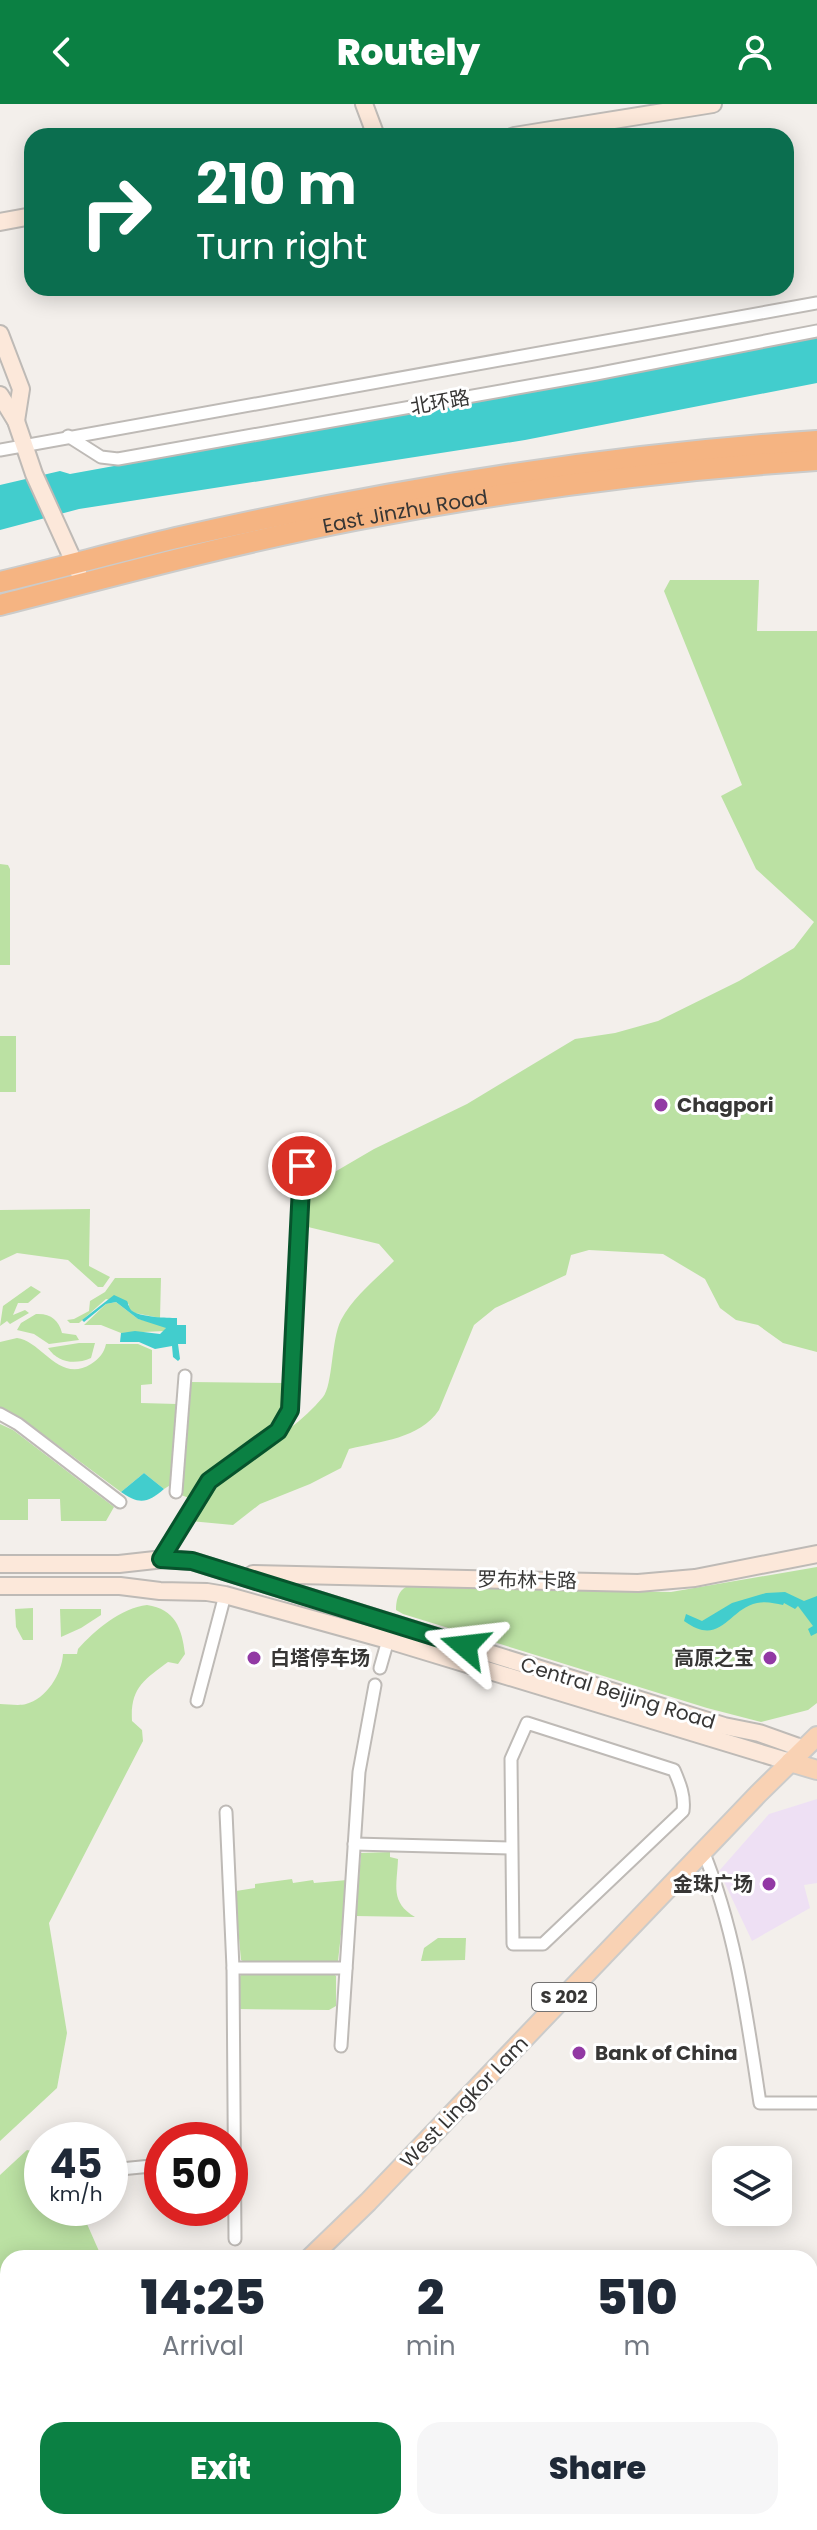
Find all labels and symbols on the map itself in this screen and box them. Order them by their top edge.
street label: 北环路 [408,383,472,421]
street label: East Jinzhu Road [320,483,490,540]
place label: Chagpori [677,1091,774,1119]
marker: Chagpori [652,1096,670,1114]
pin [268,1132,336,1200]
street label: 罗布林卡路 [477,1565,577,1595]
position arrow [423,1604,507,1688]
place label: 白塔停车场 [270,1644,370,1672]
place label: 高原之宝 [674,1644,754,1672]
marker: 白塔停车场 [245,1649,263,1667]
marker: 高原之宝 [761,1649,779,1667]
street label: Central Beijing Road [517,1650,719,1736]
place label: 金珠广场 [673,1870,753,1898]
marker: 金珠广场 [760,1875,778,1893]
road number: S 202 [532,1983,596,2011]
street label: West Lingkor Lam [394,2030,534,2174]
place label: Bank of China [595,2039,738,2067]
marker: Bank of China [570,2044,588,2062]
speed limit sign: 50 [144,2122,248,2226]

